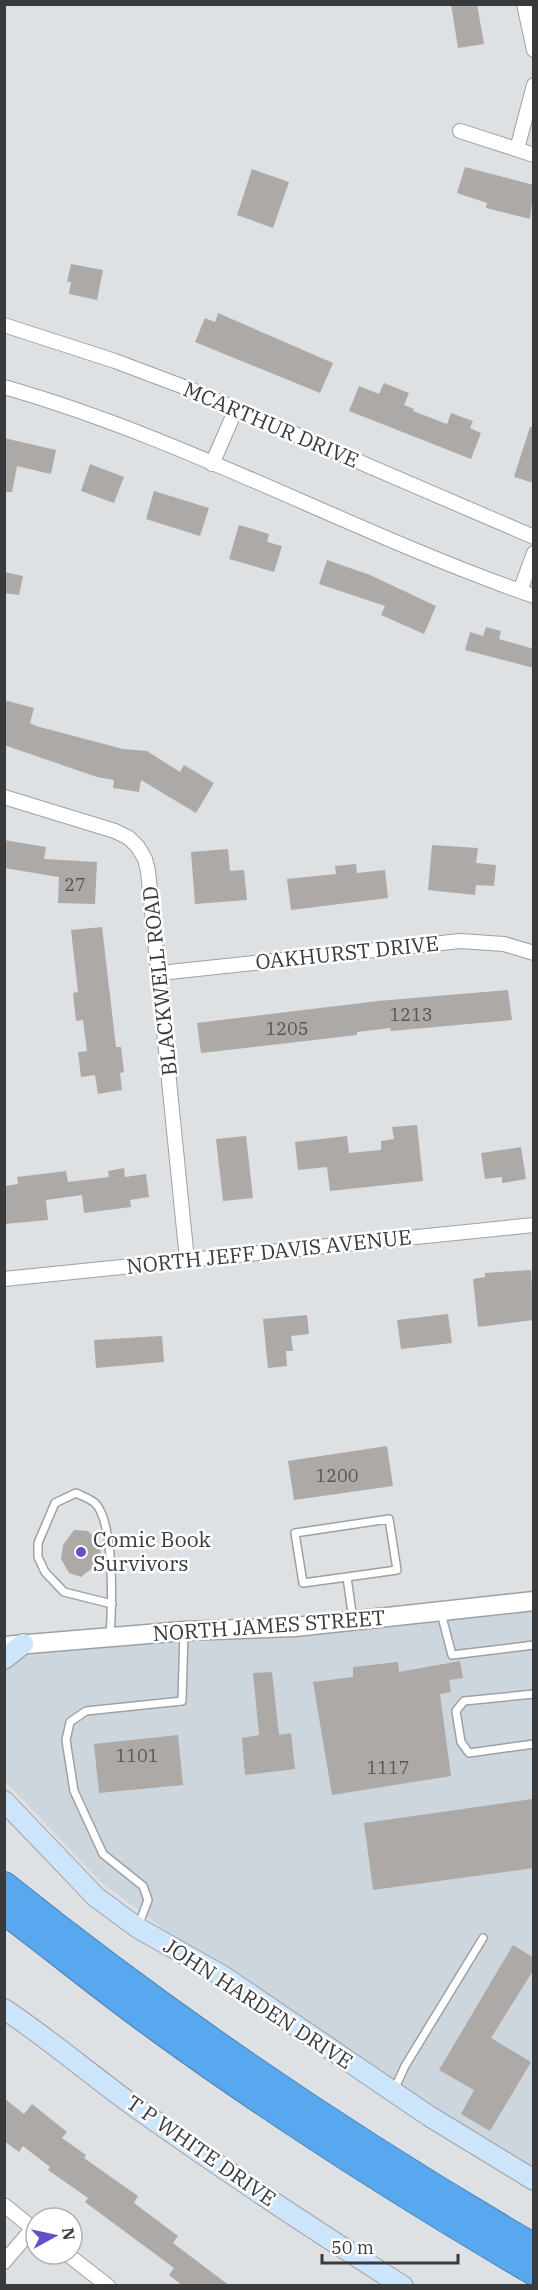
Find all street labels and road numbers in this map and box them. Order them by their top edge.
street label: MCARTHUR DRIVE [179,374,363,474]
street label: BLACKWELL ROAD [135,885,183,1077]
street label: OAKHURST DRIVE [254,928,440,976]
street label: NORTH JEFF DAVIS AVENUE [125,1222,413,1280]
street label: NORTH JAMES STREET [152,1603,386,1647]
street label: JOHN HARDEN DRIVE [158,1931,359,2075]
street label: T P WHITE DRIVE [121,2088,282,2212]

